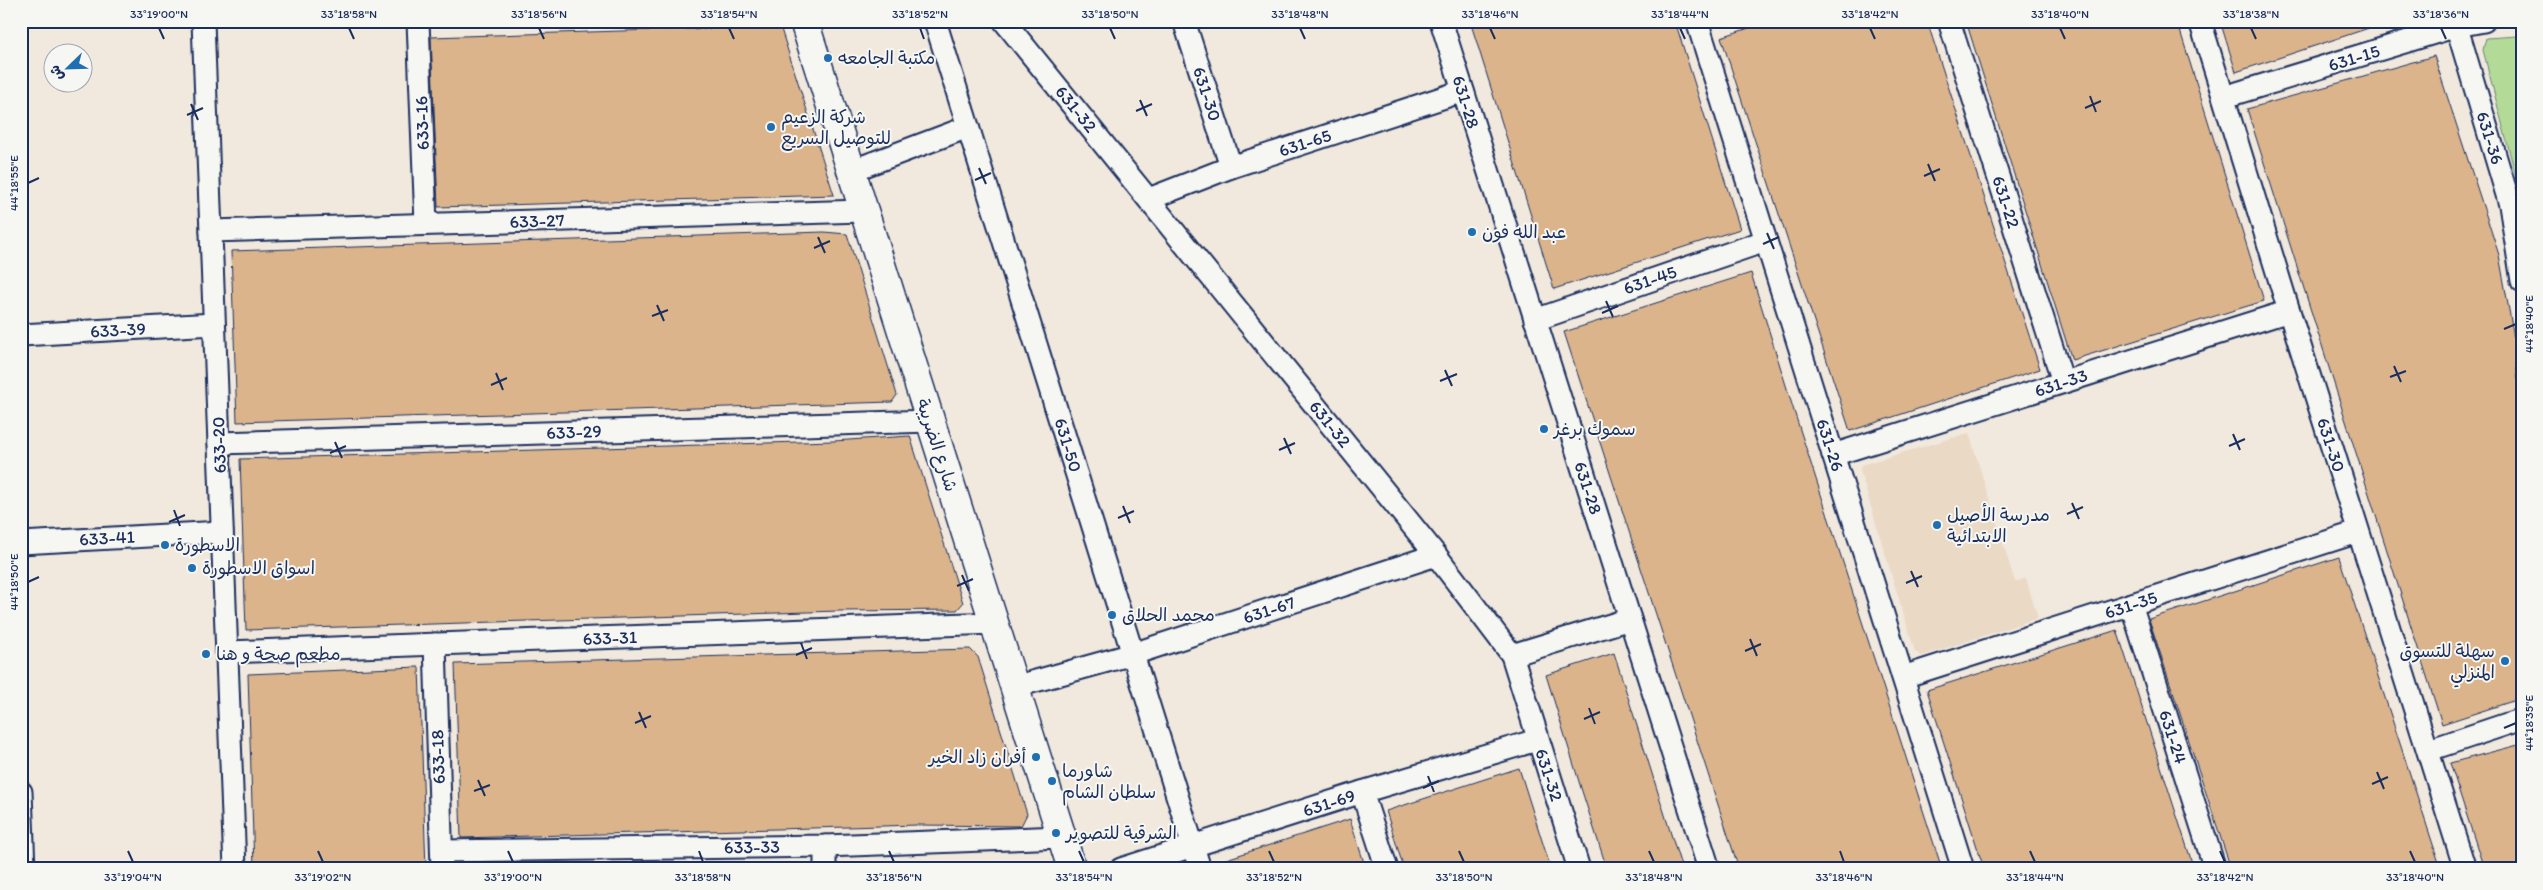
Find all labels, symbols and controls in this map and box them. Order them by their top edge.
text: 33°19'00"N [130,7,188,21]
text: 33°18'58"N [321,7,377,21]
text: 33°18'56"N [511,7,567,21]
text: 33°18'54"N [701,7,758,21]
text: 33°18'52"N [892,7,948,21]
text: 33°18'50"N [1081,7,1139,21]
text: 33°18'48"N [1271,7,1329,21]
text: 33°18'46"N [1461,7,1519,21]
text: 33°18'44"N [1651,7,1709,21]
text: 33°18'42"N [1841,7,1899,21]
text: 33°18'40"N [2031,7,2089,21]
text: 33°18'38"N [2223,7,2279,21]
text: 33°18'36"N [2413,7,2469,21]
street label: 631-15 [2326,40,2382,76]
north arrow [42,42,92,92]
place label: مكتبة الجامعه [838,47,935,69]
marker: مكتبة الجامعه [822,52,834,64]
text: ش [46,62,67,83]
street label: 631-30 [1188,64,1226,124]
street label: 631-28 [1448,73,1484,131]
street label: 631-32 [1050,81,1102,137]
street label: 633-16 [410,96,434,150]
place label: شركة الزعيم للتوصيل السريع [781,106,891,151]
street label: 631-36 [2472,109,2508,167]
marker: شركة الزعيم للتوصيل السريع [765,121,777,133]
street label: 631-65 [1276,124,1334,162]
text: 44°18'55"E [7,155,21,211]
street label: 631-22 [1987,173,2025,232]
street label: 633-27 [509,209,565,233]
place label: عبد الله فون [1482,221,1566,243]
marker: عبد الله فون [1466,226,1478,238]
street label: 631-45 [1620,261,1680,299]
text: 44°18'40"E [2522,295,2536,353]
street label: 633-39 [90,318,146,342]
street label: 631-33 [2032,364,2091,402]
street label: شارع الضريبة [911,396,962,495]
street label: 631-32 [1304,396,1356,452]
street label: 631-50 [1049,415,1087,475]
street label: 631-30 [2312,415,2350,475]
street label: 633-20 [207,416,231,474]
street label: 631-26 [1811,416,1849,474]
place label: سموك برغر [1552,418,1636,440]
street label: 633-29 [546,420,602,444]
marker: سموك برغر [1538,423,1550,435]
street label: 631-28 [1569,459,1607,517]
place label: مدرسة الأصيل الابتدائية [1947,503,2050,547]
marker: مدرسة الأصيل الابتدائية [1931,519,1943,531]
street label: 633-41 [79,526,135,550]
place label: الاسطورة [175,534,240,557]
marker: الاسطورة [159,539,171,551]
text: 44°18'50"E [7,553,21,611]
place label: اسواق الاسطورة [202,557,315,580]
marker: اسواق الاسطورة [186,562,198,574]
street label: 631-35 [2102,586,2160,624]
street label: 631-67 [1240,591,1298,629]
place label: محمد الحلاق [1122,604,1215,626]
marker: محمد الحلاق [1106,609,1118,621]
street label: 633-31 [582,626,638,650]
place label: سهلة للتسوق المنزلي [2399,640,2495,688]
place label: مطعم صحة و هنا [216,643,341,668]
marker: مطعم صحة و هنا [200,648,212,660]
marker: سهلة للتسوق المنزلي [2499,655,2511,667]
text: 44°18'35"E [2522,695,2536,751]
street label: 631-24 [2154,707,2192,767]
street label: 633-18 [426,729,450,785]
place label: أفران زاد الخير [927,746,1027,768]
street label: 631-32 [1530,746,1568,805]
marker: أفران زاد الخير [1030,751,1042,763]
place label: شاورما سلطان الشام [1062,760,1156,806]
marker: شاورما سلطان الشام [1046,775,1058,787]
street label: 631-69 [1300,784,1358,822]
place label: الشرقية للتصوير [1064,822,1177,845]
marker: الشرقية للتصوير [1050,827,1062,839]
street label: 633-33 [724,836,780,858]
text: 33°19'04"N [104,870,162,884]
text: 33°19'02"N [295,870,351,884]
text: 33°19'00"N [484,870,542,884]
text: 33°18'58"N [675,870,731,884]
text: 33°18'56"N [866,870,922,884]
text: 33°18'54"N [1056,870,1113,884]
text: 33°18'52"N [1246,870,1302,884]
text: 33°18'50"N [1435,870,1493,884]
text: 33°18'48"N [1625,870,1683,884]
text: 33°18'46"N [1815,870,1873,884]
text: 33°18'44"N [2006,870,2064,884]
text: 33°18'42"N [2196,870,2254,884]
text: 33°18'40"N [2386,870,2444,884]

